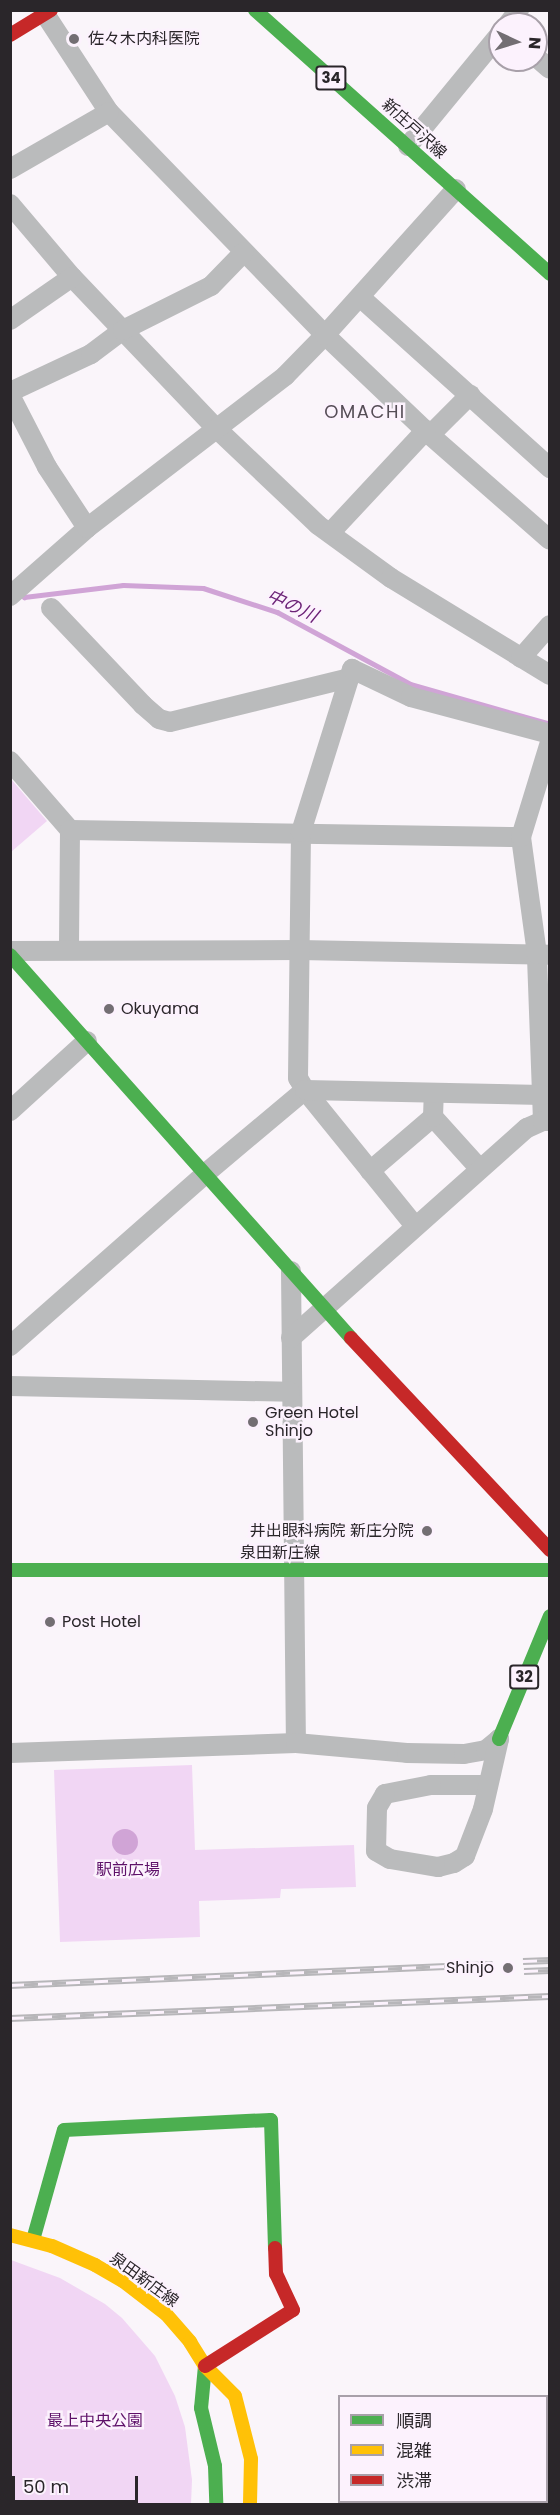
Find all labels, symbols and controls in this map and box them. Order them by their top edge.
north arrow [488,12,548,72]
place label: 佐々木内科医院 [88,29,200,49]
marker: 佐々木内科医院 [65,30,83,48]
text: N [523,36,546,50]
road number: 34 [314,66,348,90]
street label: 新庄戸沢線 [378,95,450,163]
district label: OMACHI [324,401,406,423]
water label: 中の川 [263,585,321,627]
place label: Okuyama [121,999,199,1019]
marker: Okuyama [102,1002,116,1016]
place label: Green Hotel Shinjo [265,1403,359,1441]
marker: Green Hotel Shinjo [246,1415,260,1429]
place label: 井出眼科病院 新庄分院 [250,1521,414,1541]
marker: 井出眼科病院 新庄分院 [418,1522,436,1540]
street label: 泉田新庄線 [240,1543,320,1563]
place label: Post Hotel [62,1612,141,1632]
marker: Post Hotel [43,1615,57,1629]
road number: 32 [509,1665,539,1689]
park label: 駅前広場 [96,1860,160,1880]
place label: Shinjo [446,1958,494,1978]
marker: Shinjo [499,1959,517,1977]
street label: 泉田新庄線 [106,2249,182,2311]
legend [338,2395,548,2503]
text: 順調 [396,2408,432,2433]
park label: 最上中央公園 [47,2411,143,2431]
text: 混雑 [396,2438,432,2463]
scale bar [15,2464,141,2502]
text: 渋滞 [396,2468,432,2493]
text: 50 m [23,2474,69,2499]

